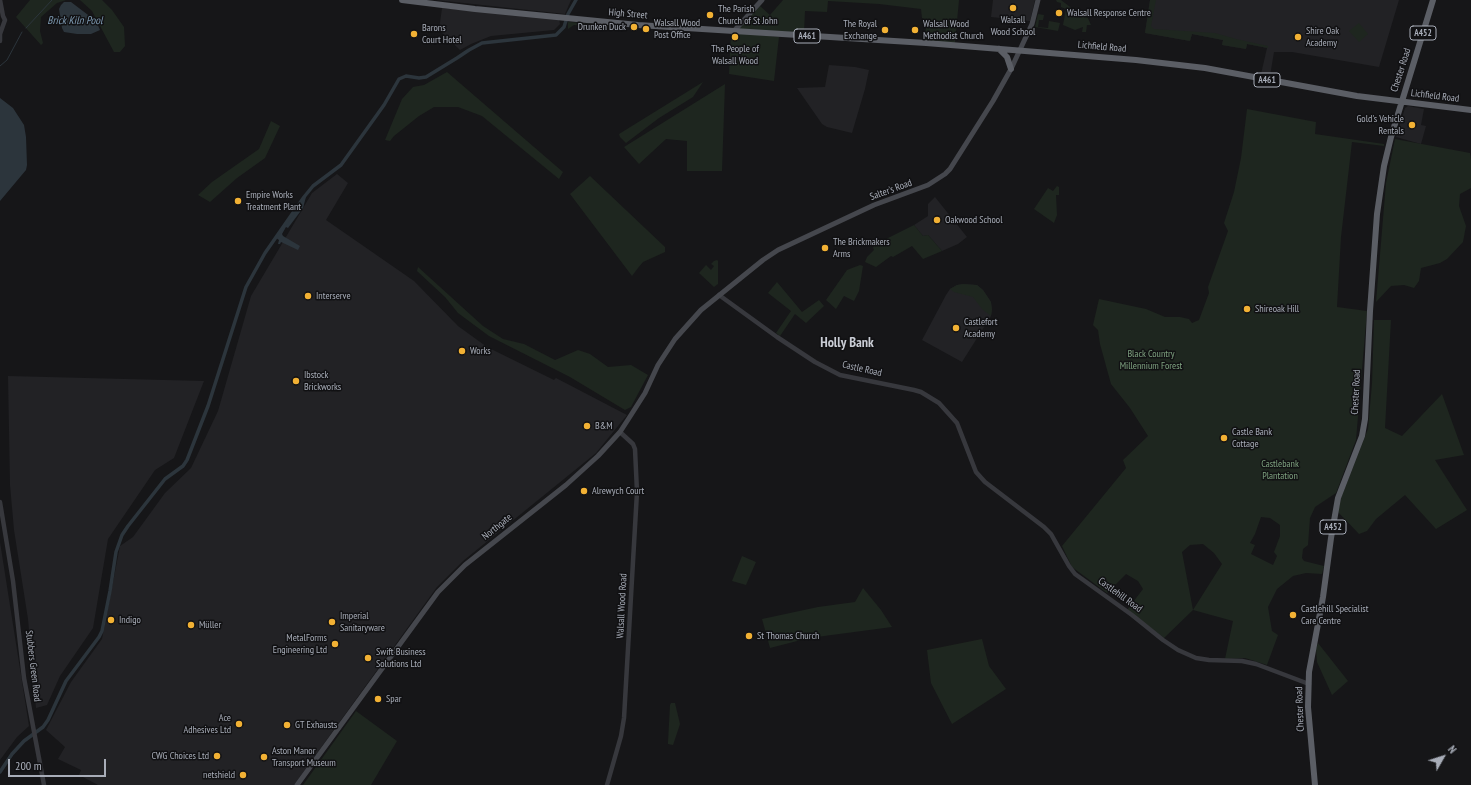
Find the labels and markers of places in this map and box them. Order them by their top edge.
place label: The Parish Church of St John [718,3,778,26]
marker: Walsall Wood School [1008,3,1018,13]
place label: Walsall Response Centre [1067,7,1151,19]
marker: Walsall Response Centre [1054,8,1064,18]
marker: The Parish Church of St John [705,10,715,20]
place label: Walsall Wood School [991,14,1035,38]
place label: Walsall Wood Post Office [654,17,700,40]
place label: The Royal Exchange [843,18,877,42]
place label: Walsall Wood Methodist Church [923,18,984,42]
place label: Drunken Duck [578,21,626,33]
place label: Barons Court Hotel [422,22,462,46]
marker: Drunken Duck [629,22,639,32]
marker: Walsall Wood Post Office [641,24,651,34]
marker: The Royal Exchange [880,25,890,35]
marker: Walsall Wood Methodist Church [910,25,920,35]
place label: Shire Oak Academy [1306,25,1339,48]
marker: Barons Court Hotel [409,29,419,39]
marker: The People of Walsall Wood [730,32,740,42]
marker: Shire Oak Academy [1293,32,1303,42]
place label: The People of Walsall Wood [711,43,759,66]
place label: Gold's Vehicle Rentals [1356,113,1404,136]
marker: Gold's Vehicle Rentals [1407,120,1417,130]
place label: Empire Works Treatment Plant [246,189,301,212]
marker: Empire Works Treatment Plant [233,196,243,206]
place label: Oakwood School [945,214,1002,226]
marker: Oakwood School [932,215,942,225]
place label: The Brickmakers Arms [833,236,890,260]
marker: The Brickmakers Arms [820,243,830,253]
place label: Interserve [316,290,351,302]
marker: Interserve [303,291,313,301]
place label: Shireoak Hill [1255,303,1299,315]
marker: Shireoak Hill [1242,304,1252,314]
place label: Castlefort Academy [964,316,998,340]
marker: Castlefort Academy [951,323,961,333]
place label: Works [470,345,491,357]
marker: Works [457,346,467,356]
place label: Ibstock Brickworks [304,369,341,392]
marker: Ibstock Brickworks [291,376,301,386]
place label: B&M [595,420,613,432]
marker: B&M [582,421,592,431]
place label: Castle Bank Cottage [1232,426,1272,450]
marker: Castle Bank Cottage [1219,433,1229,443]
place label: Alrewych Court [592,485,644,497]
marker: Alrewych Court [579,486,589,496]
place label: Castlehill Specialist Care Centre [1301,603,1368,626]
place label: Imperial Sanitaryware [340,610,385,634]
marker: Castlehill Specialist Care Centre [1288,610,1298,620]
place label: Indigo [119,614,141,626]
marker: Indigo [106,615,116,625]
marker: Imperial Sanitaryware [327,617,337,627]
place label: Müller [199,619,221,631]
marker: Müller [186,620,196,630]
place label: St Thomas Church [757,630,819,642]
marker: St Thomas Church [744,631,754,641]
place label: MetalForms Engineering Ltd [273,632,327,656]
marker: MetalForms Engineering Ltd [330,639,340,649]
place label: Swift Business Solutions Ltd [376,646,426,670]
marker: Swift Business Solutions Ltd [363,653,373,663]
place label: Spar [386,693,401,705]
marker: Spar [373,694,383,704]
place label: Ace Adhesives Ltd [183,712,231,736]
marker: Ace Adhesives Ltd [234,719,244,729]
place label: GT Exhausts [295,719,337,731]
marker: GT Exhausts [282,720,292,730]
place label: Aston Manor Transport Museum [272,745,336,768]
place label: CWG Choices Ltd [152,750,209,762]
marker: CWG Choices Ltd [212,751,222,761]
marker: Aston Manor Transport Museum [259,752,269,762]
place label: netshield [203,769,235,781]
marker: netshield [238,770,248,780]

